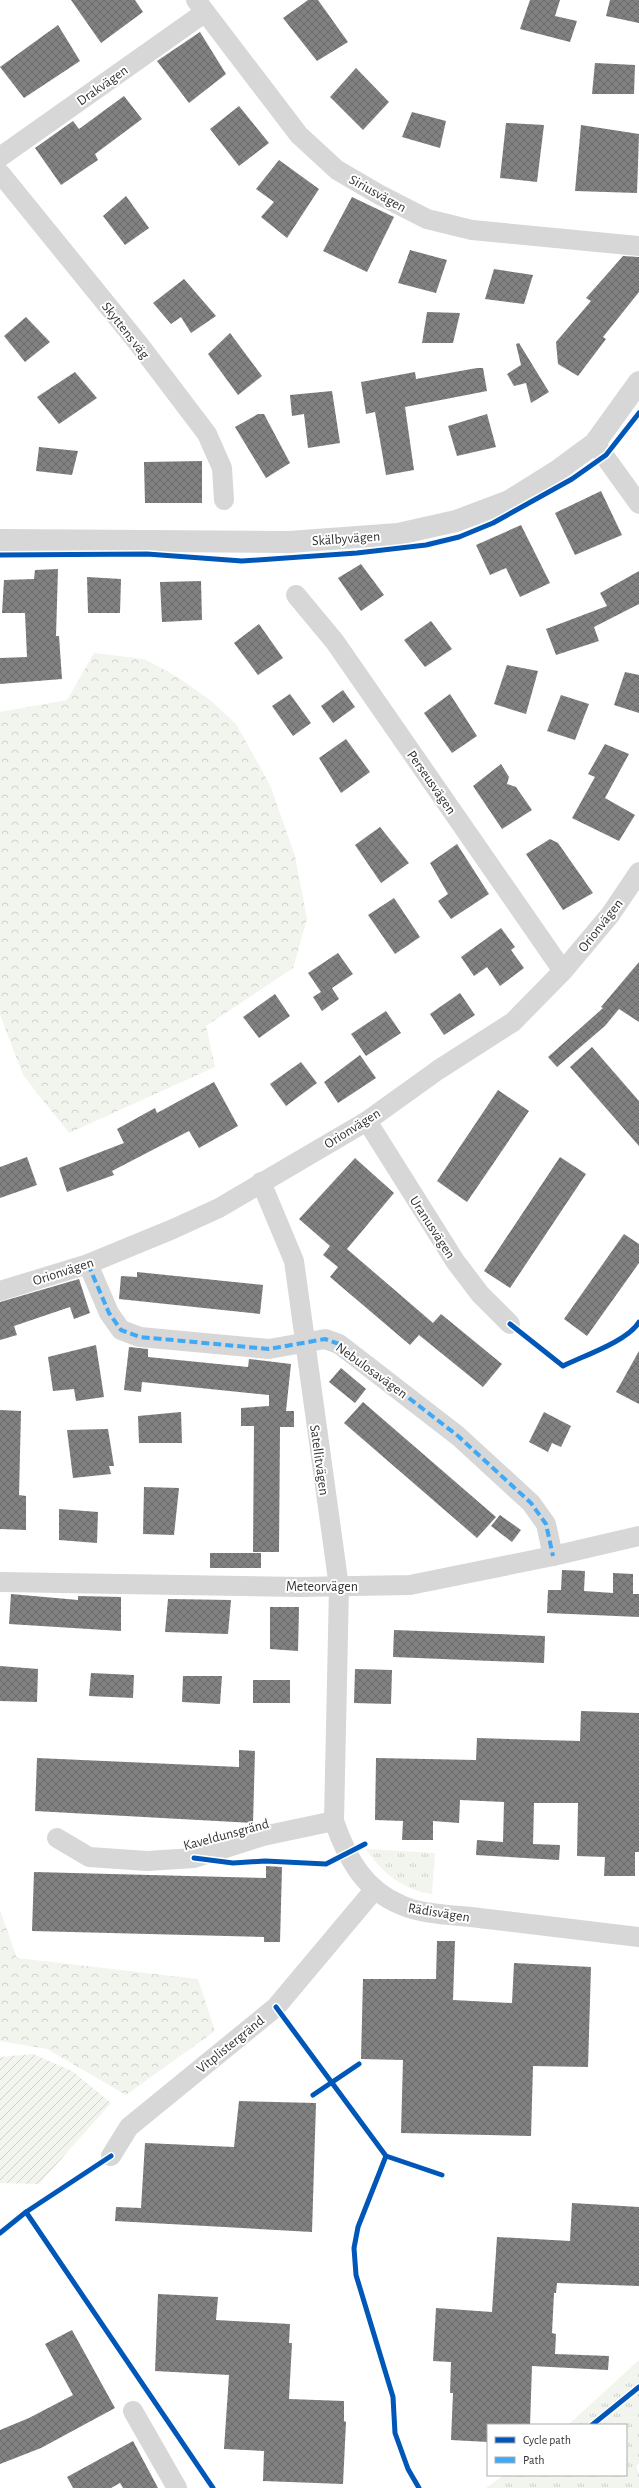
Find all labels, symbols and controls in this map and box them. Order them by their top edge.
street label: Drakvägen [74,63,131,108]
street label: Siriusvägen [347,173,408,215]
street label: Skyttens väg [99,300,152,362]
street label: Skälbyvägen [312,530,381,548]
street label: Perseusvägen [404,748,458,817]
street label: Orionvägen [576,896,626,955]
street label: Orionvägen [322,1106,383,1152]
street label: Uranusvägen [407,1194,457,1261]
street label: Orionvägen [31,1256,96,1288]
street label: Nebulosavägen [333,1340,410,1401]
street label: Satellitvägen [307,1424,331,1496]
street label: Meteorvägen [286,1580,358,1594]
street label: Kaveldunsgränd [182,1817,271,1853]
street label: Rädisvägen [407,1901,471,1925]
street label: Vitplistergränd [194,2013,267,2076]
legend [487,2424,627,2476]
text: Cycle path [523,2434,571,2447]
text: Path [523,2454,545,2466]

